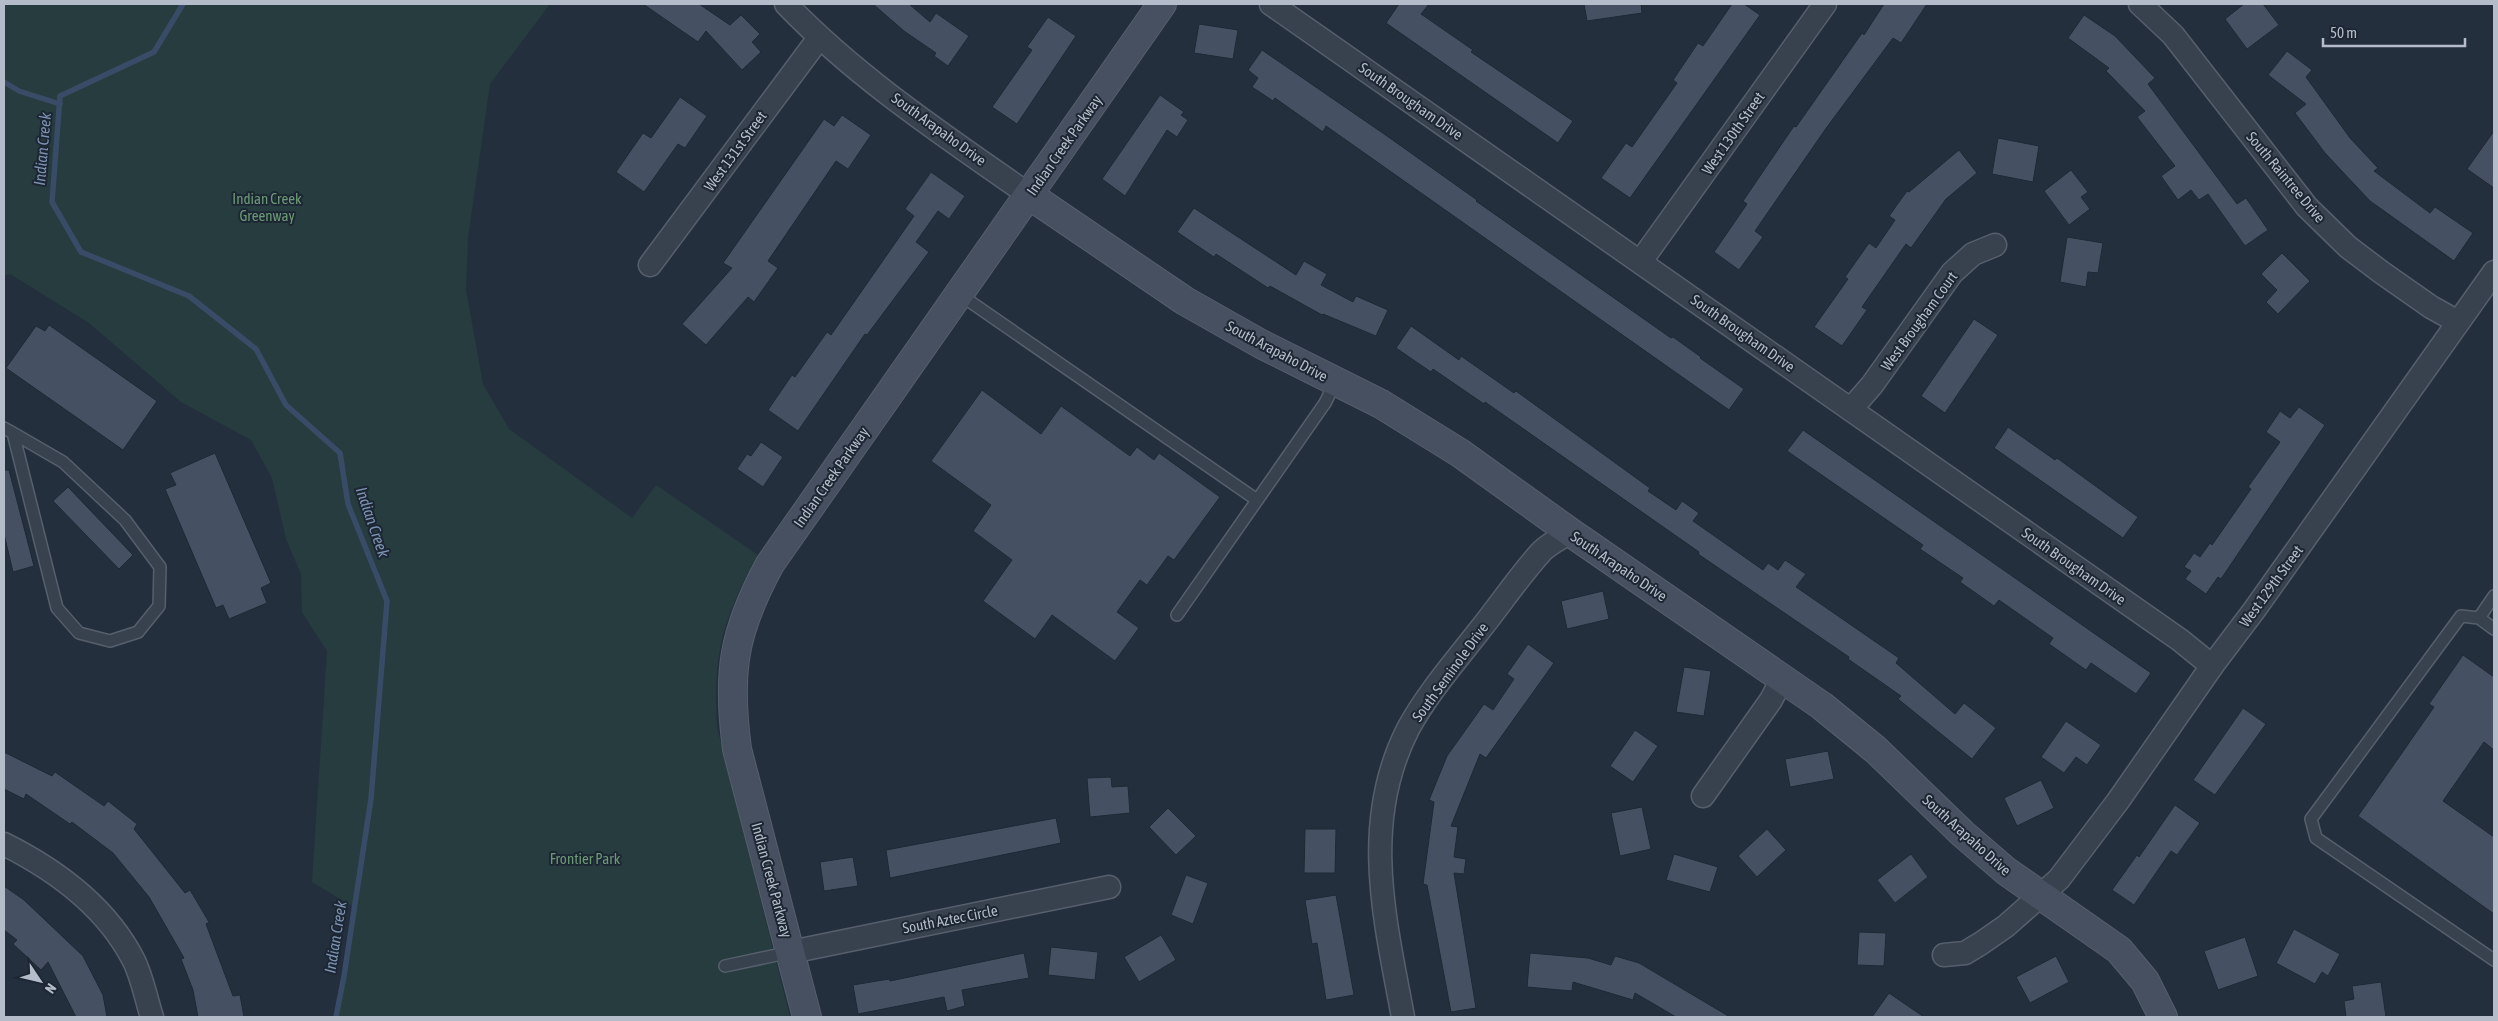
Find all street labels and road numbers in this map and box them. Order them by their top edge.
street label: South Brougham Drive [1356,59,1466,143]
street label: South Arapaho Drive [889,89,990,169]
street label: West 130th Street [1698,89,1768,177]
street label: Indian Creek Parkway [1023,92,1105,198]
street label: West 131st Street [700,108,770,194]
street label: South Raintree Drive [2243,128,2329,226]
street label: West Brougham Court [1877,268,1961,374]
street label: South Brougham Drive [1688,291,1798,375]
street label: South Arapaho Drive [1223,317,1331,385]
street label: Indian Creek Parkway [790,424,872,530]
street label: South Brougham Drive [2019,524,2129,608]
street label: South Arapaho Drive [1568,528,1670,605]
street label: West 129th Street [2236,542,2306,630]
street label: South Seminole Drive [1409,619,1492,725]
street label: South Arapaho Drive [1920,791,2015,879]
street label: Indian Creek Parkway [748,821,796,939]
street label: South Aztec Circle [901,901,999,937]

